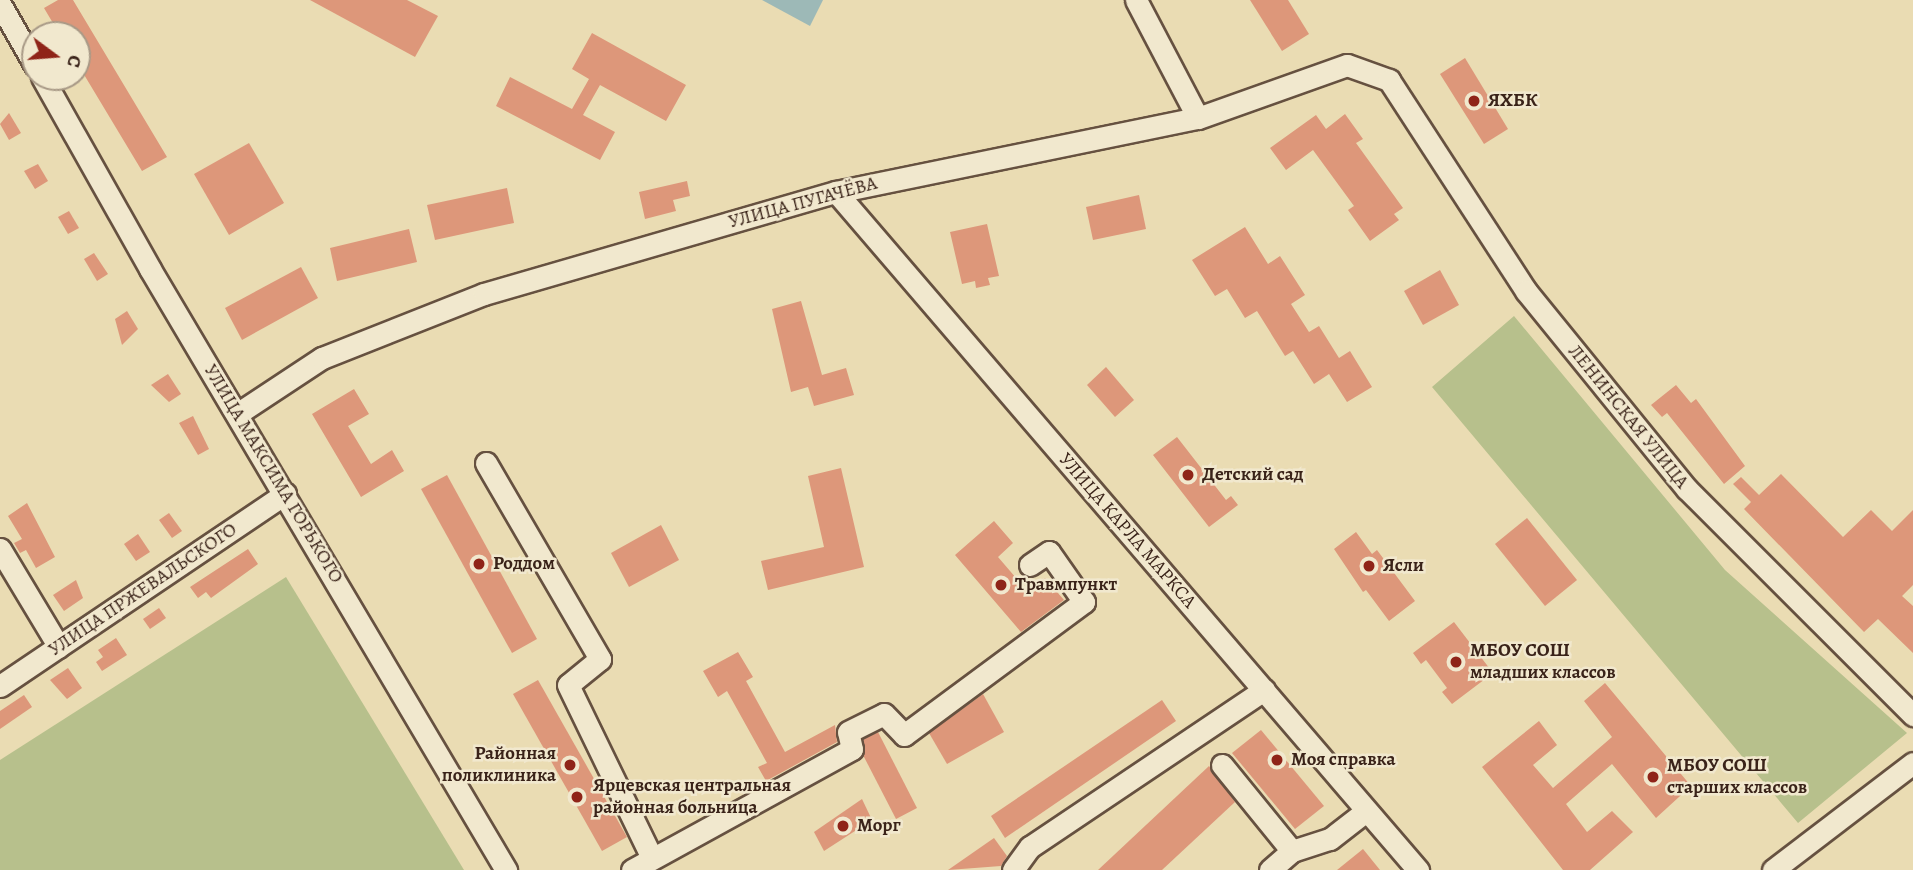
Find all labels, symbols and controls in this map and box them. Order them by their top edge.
north arrow [21,21,91,91]
text: С [60,52,88,70]
place label: ЯХБК [1488,90,1538,112]
marker: ЯХБК [1466,93,1482,109]
street label: УЛИЦА ПУГАЧЁВА [726,172,880,234]
street label: ЛЕНИНСКАЯ УЛИЦА [1563,341,1693,493]
street label: УЛИЦА МАКСИМА ГОРЬКОГО [199,361,347,587]
street label: УЛИЦА КАРЛА МАРКСА [1053,449,1201,613]
place label: Детский сад [1202,464,1304,486]
marker: Детский сад [1180,467,1196,483]
street label: УЛИЦА ПРЖЕВАЛЬСКОГО [45,518,241,662]
place label: Роддом [493,553,555,575]
place label: Ясли [1383,555,1424,577]
marker: Роддом [471,556,487,572]
marker: Ясли [1361,558,1377,574]
place label: Травмпункт [1015,574,1117,596]
marker: Травмпункт [993,577,1009,593]
place label: МБОУ СОШ младших классов [1470,640,1616,684]
marker: МБОУ СОШ младших классов [1448,654,1464,670]
place label: Районная поликлиника [442,743,556,787]
place label: Моя справка [1291,749,1396,771]
marker: Моя справка [1269,752,1285,768]
place label: МБОУ СОШ старших классов [1667,755,1807,799]
marker: Районная поликлиника [562,757,578,773]
marker: МБОУ СОШ старших классов [1645,769,1661,785]
place label: Ярцевская центральная районная больница [593,775,791,819]
marker: Ярцевская центральная районная больница [567,787,587,807]
place label: Морг [857,815,901,837]
marker: Морг [835,818,851,834]

